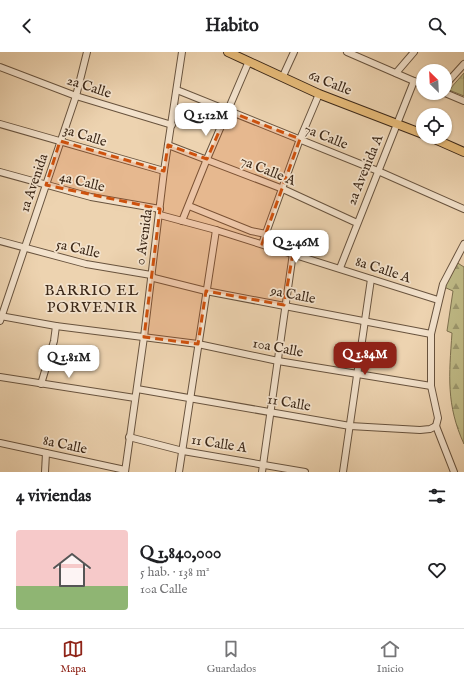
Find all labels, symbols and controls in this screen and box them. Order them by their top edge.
icon: back [16,15,38,37]
text: Habito [205,15,259,38]
icon: search [426,15,448,37]
north arrow [416,64,452,100]
map controls [416,64,452,144]
street label: 6a Calle [306,66,355,100]
street label: 2a Calle [64,71,114,103]
pin: Q 1.12M [169,103,243,137]
text: Q 1.12M [184,107,228,124]
button: locate [416,108,452,144]
street label: 7a Calle [301,120,351,154]
street label: 3a Calle [61,121,109,151]
street label: 2a Avenida A [343,132,388,208]
street label: 1a Avenida [16,150,53,215]
street label: 7a Calle A [238,152,299,190]
street label: 4a Calle [57,168,107,196]
street label: 0 Avenida [131,207,157,266]
pin: Q 2.46M [259,230,333,264]
text: Q 2.46M [273,234,319,251]
street label: 5a Calle [54,235,102,263]
street label: 8a Calle A [353,253,413,288]
district label: BARRIO EL PORVENIR [45,281,139,317]
street label: 9a Calle [268,282,318,308]
street label: 10a Calle [251,334,305,362]
pin: Q 1.84M [328,342,402,376]
pin: Q 1.81M [32,345,106,379]
text: Q 1.84M [343,346,387,363]
text: Q 1.81M [47,349,91,366]
street label: 11 Calle [266,390,313,416]
street label: 11 Calle A [190,431,249,457]
street label: 8a Calle [41,432,89,459]
icon: filters [426,485,448,507]
text: 4 viviendas [16,486,91,507]
text: Q 1,840,000 [140,543,221,564]
icon: home [48,546,96,594]
icon: heart [426,559,448,581]
text: 5 hab. · 138 m² [140,564,210,581]
text: 10a Calle [140,581,188,598]
tab: Mapa [60,638,86,676]
tab: Guardados [207,638,256,676]
tab: Inicio [377,638,404,676]

